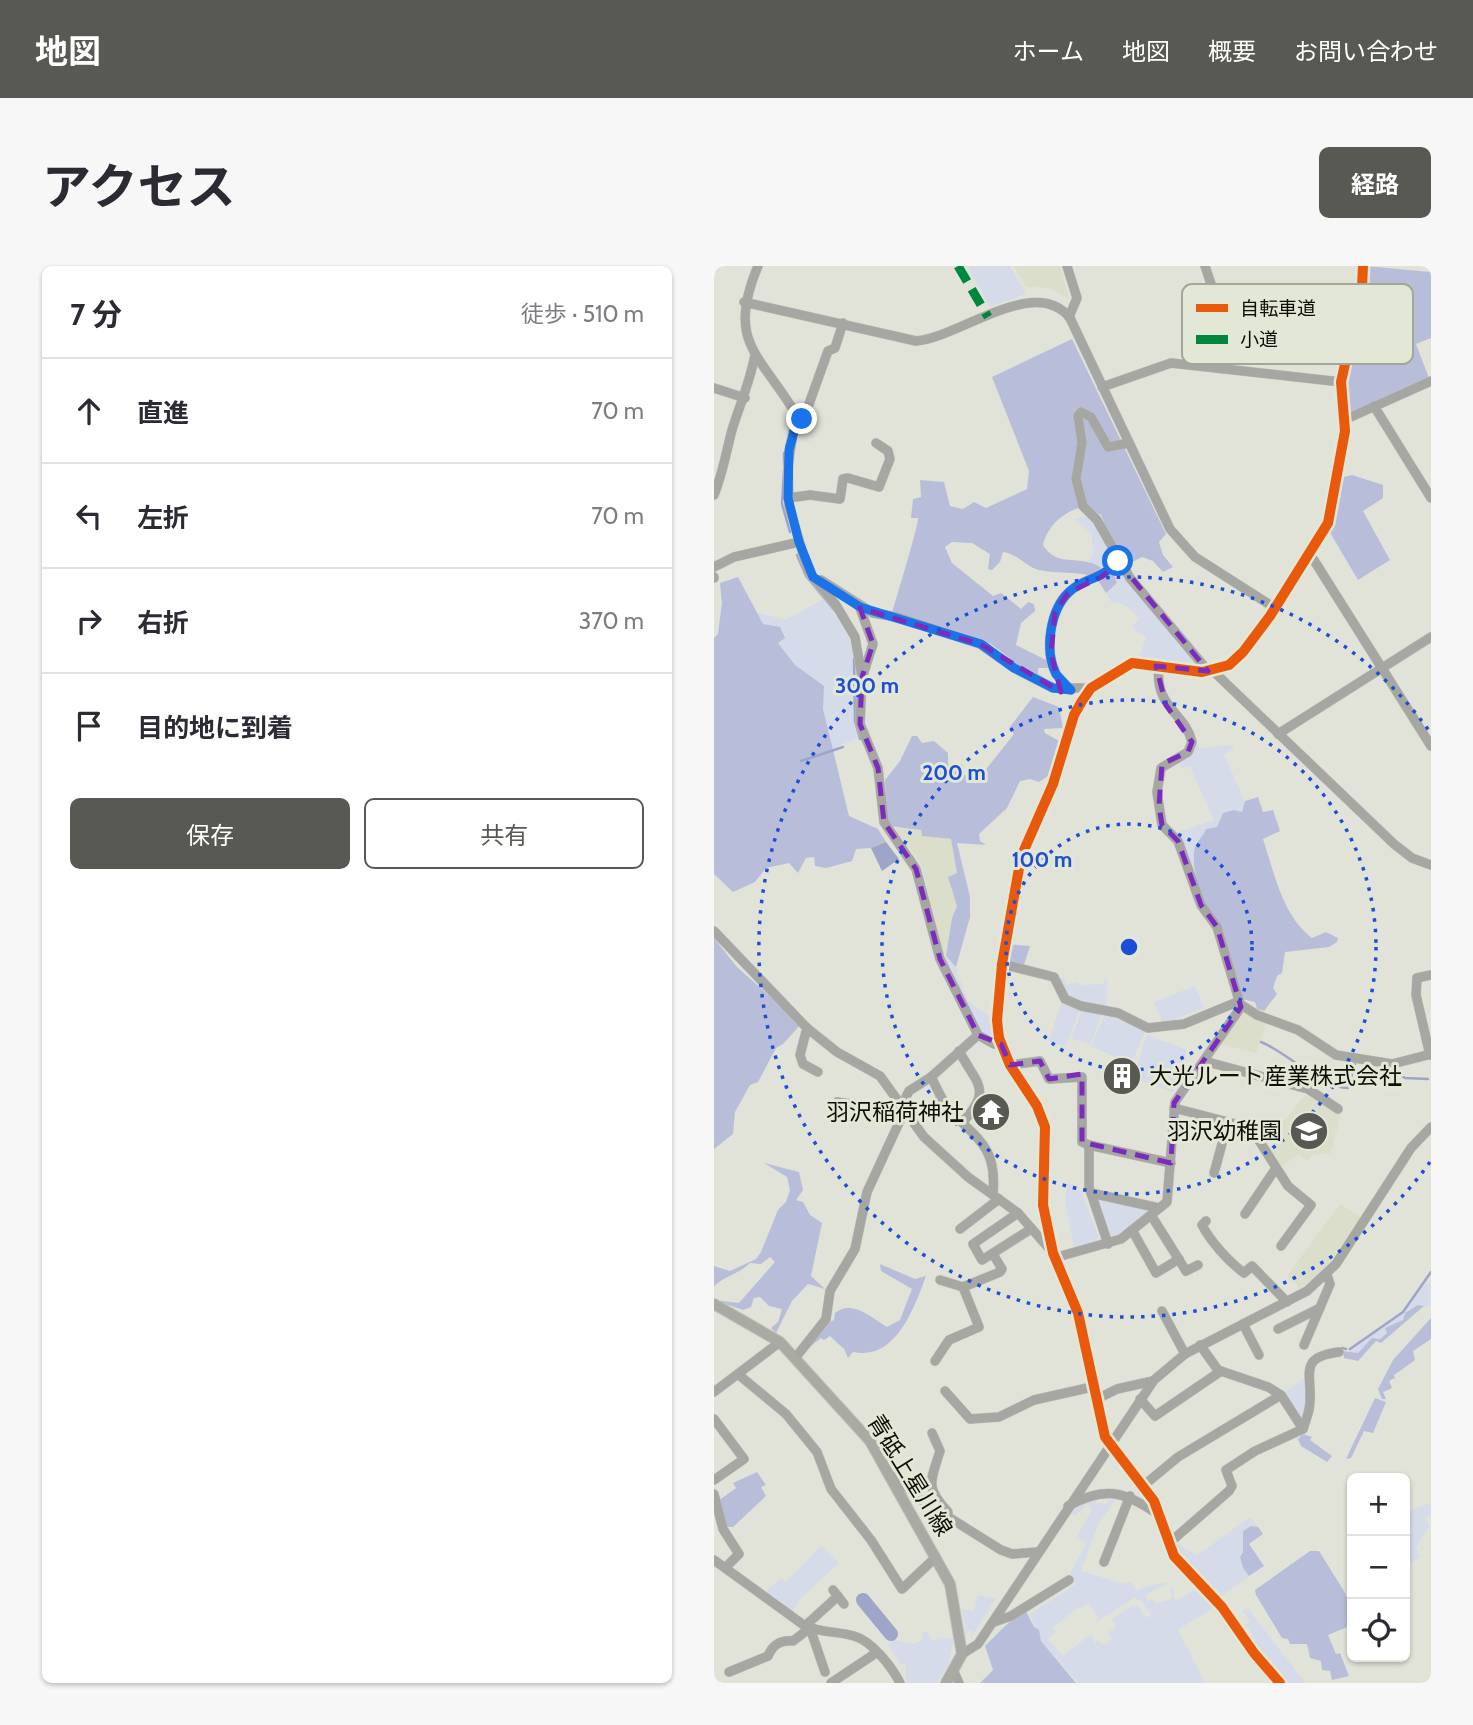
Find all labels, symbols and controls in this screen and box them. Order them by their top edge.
text: 地図 [35,31,101,71]
text: ホーム [1013,37,1084,66]
text: 地図 [1122,37,1170,66]
text: 概要 [1208,37,1256,66]
text: お問い合わせ [1294,37,1438,66]
button: 経路 [1319,147,1431,218]
text: アクセス [42,157,236,216]
legend [1182,284,1413,364]
text: 7 分 [70,296,122,333]
text: 自転車道 [1240,297,1316,320]
text: 徒歩 · 510 m [521,300,644,328]
text: 小道 [1240,328,1278,351]
icon: ahead [70,392,108,430]
text: 直進 [137,397,189,429]
text: 70 m [591,397,644,425]
route end [786,403,817,434]
icon: left [70,497,108,535]
text: 左折 [137,502,189,534]
text: 70 m [591,502,644,530]
route start [1102,545,1133,576]
icon: right [70,602,108,640]
text: 右折 [137,607,189,639]
text: 370 m [579,607,644,635]
text: 300 m [835,673,899,698]
icon: arrive [70,707,108,745]
text: 目的地に到着 [137,712,293,744]
text: 200 m [922,760,986,785]
button: 保存 [70,798,350,869]
button: 共有 [364,798,644,869]
text: 100 m [1012,847,1072,872]
centre of rings [1117,935,1141,959]
building icon: 大光ルート産業株式会社 [1101,1055,1143,1097]
place label: 大光ルート産業株式会社 [1149,1062,1402,1090]
temple icon: 羽沢稲荷神社 [970,1091,1012,1133]
place label: 羽沢稲荷神社 [826,1098,964,1126]
school or university icon: 羽沢幼稚園 [1288,1110,1330,1152]
place label: 羽沢幼稚園 [1167,1117,1282,1145]
street label: 青砥上星川線 [862,1409,958,1541]
map controls [1347,1473,1410,1662]
button: + [1347,1473,1410,1536]
button: − [1347,1536,1410,1599]
button: locate [1347,1599,1410,1662]

